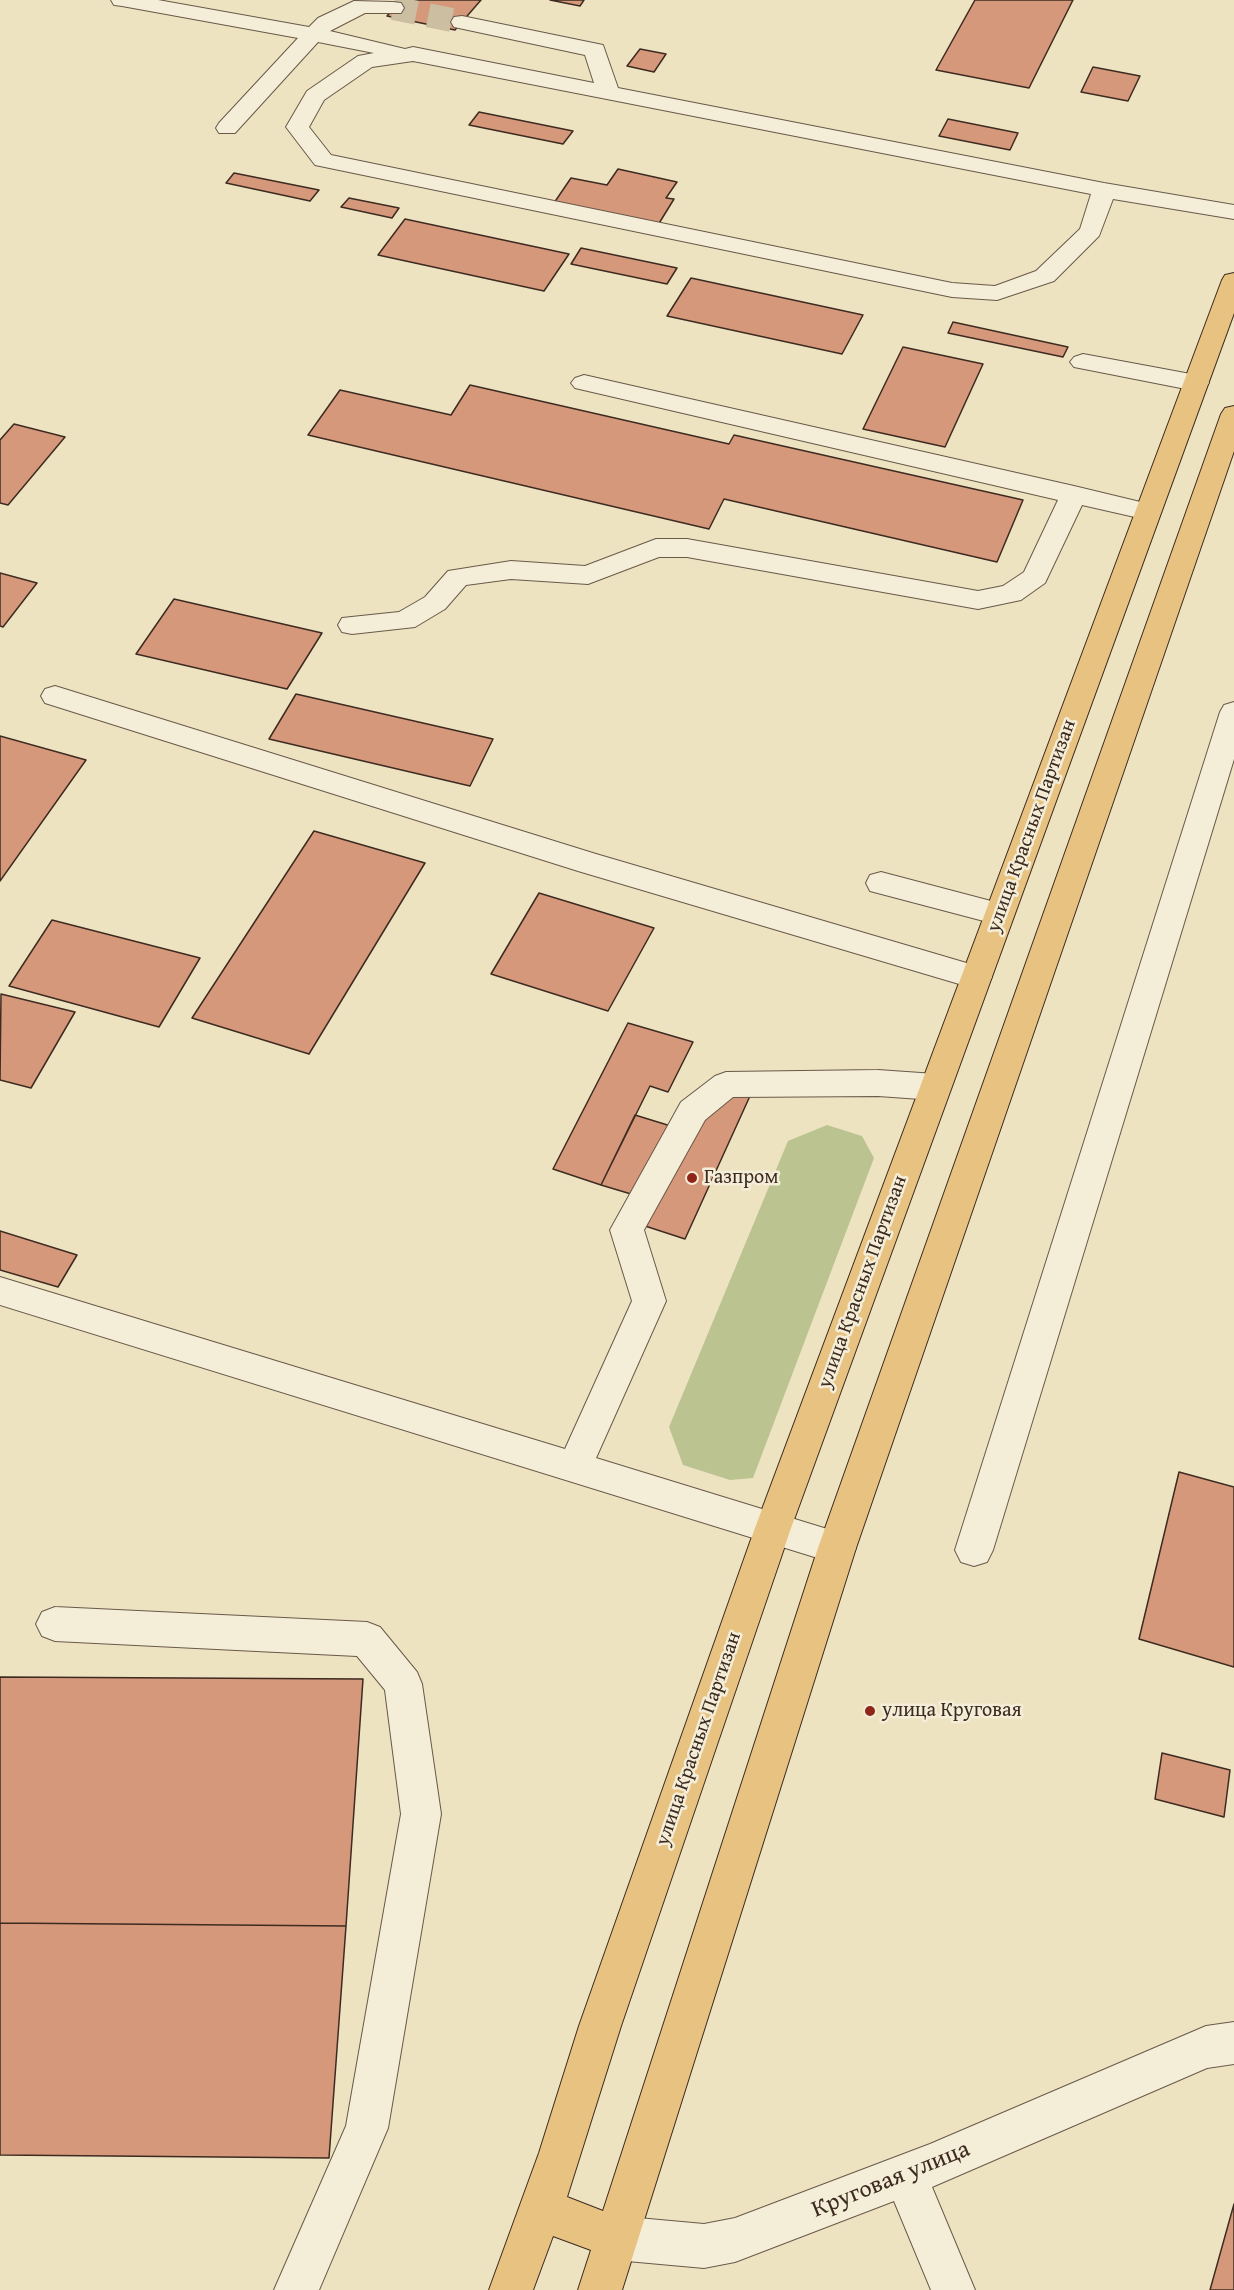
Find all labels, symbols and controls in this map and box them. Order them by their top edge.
street label: улица Красных Партизан [982,716,1082,936]
place label: Газпром [704,1166,778,1190]
marker: Газпром [685,1171,699,1185]
street label: улица Красных Партизан [813,1172,913,1392]
street label: улица Красных Партизан [651,1629,747,1849]
place label: улица Круговая [882,1699,1022,1723]
marker: улица Круговая [863,1704,877,1718]
street label: Круговая улица [808,2135,974,2225]

